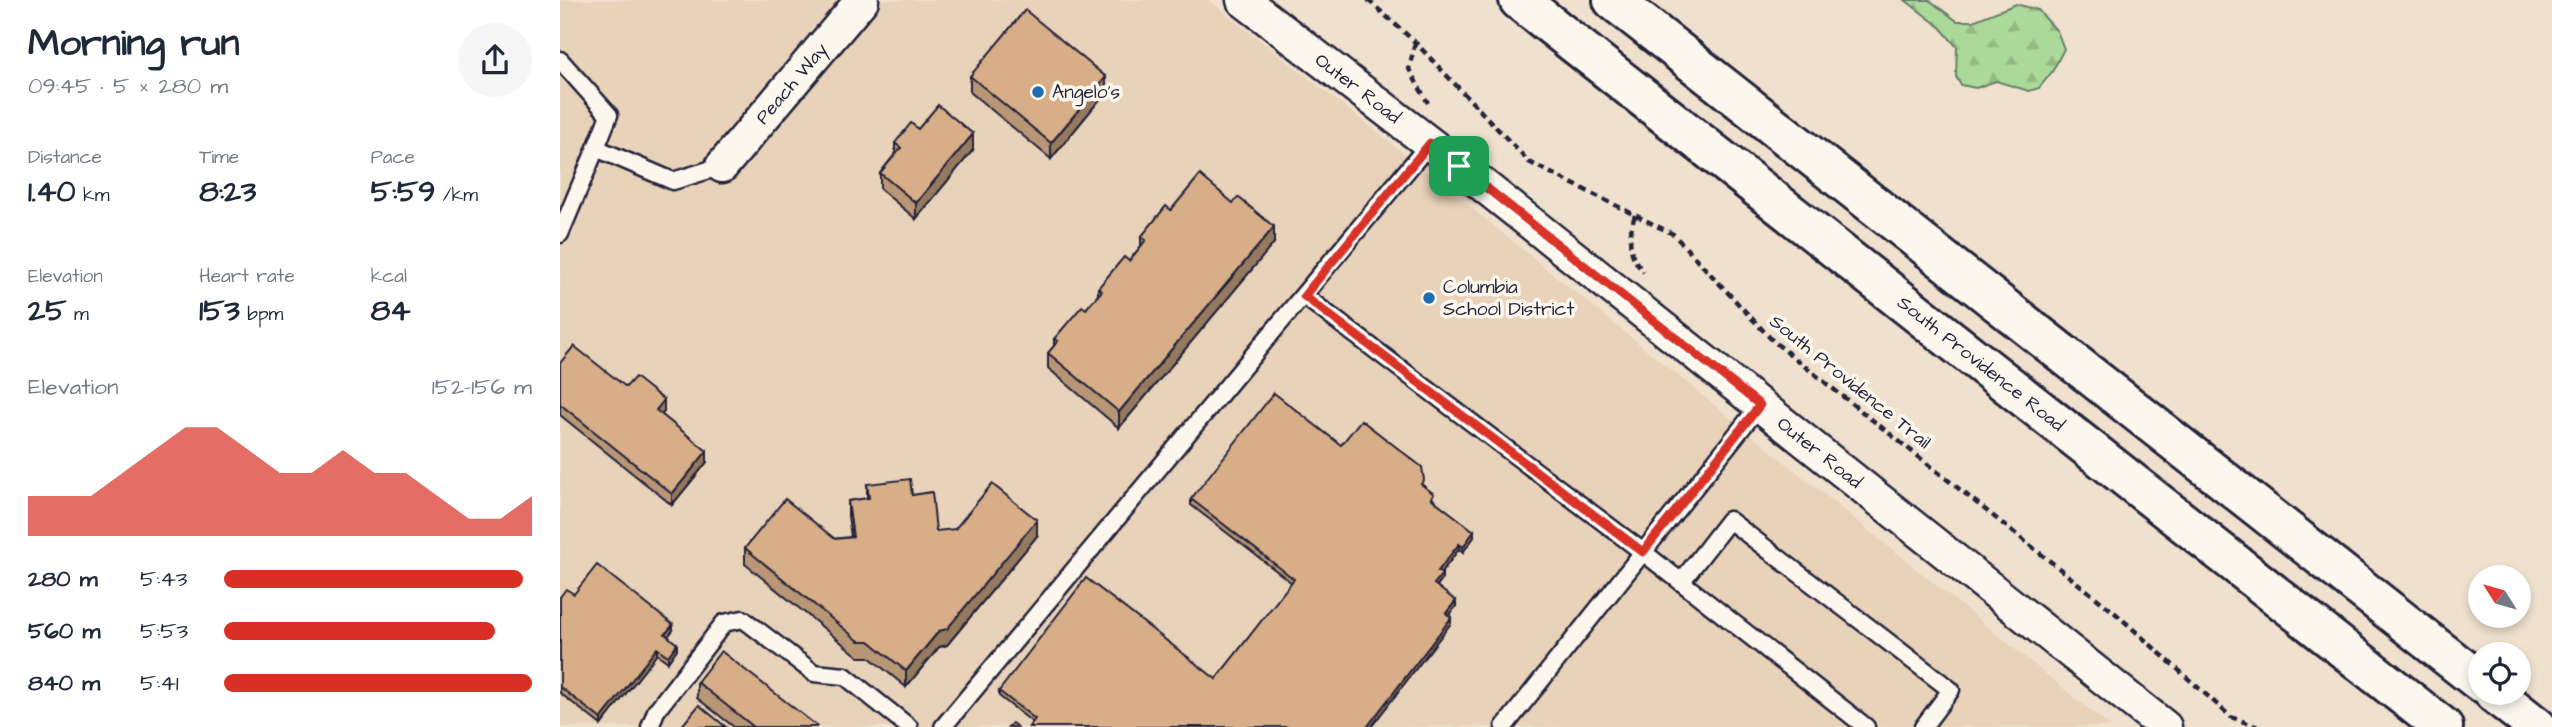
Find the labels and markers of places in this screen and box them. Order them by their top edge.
place label: Angelo's [1052,79,1120,107]
marker: Angelo's [1030,84,1046,100]
pin [1429,136,1489,196]
place label: Columbia School District [1443,274,1574,323]
marker: Columbia School District [1421,290,1437,306]

